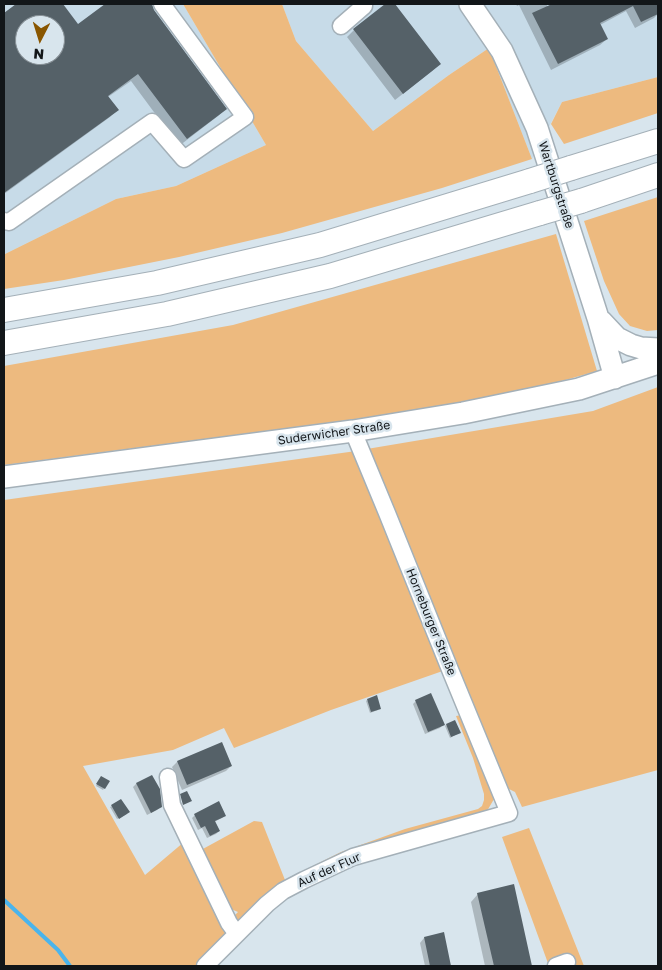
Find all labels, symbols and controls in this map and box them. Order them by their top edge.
north arrow [15,15,65,65]
text: N [33,46,45,63]
street label: Wartburgstraße [535,140,577,230]
street label: Suderwicher Straße [277,418,391,448]
street label: Horneburger Straße [403,566,459,678]
street label: Auf der Flur [295,850,363,890]

